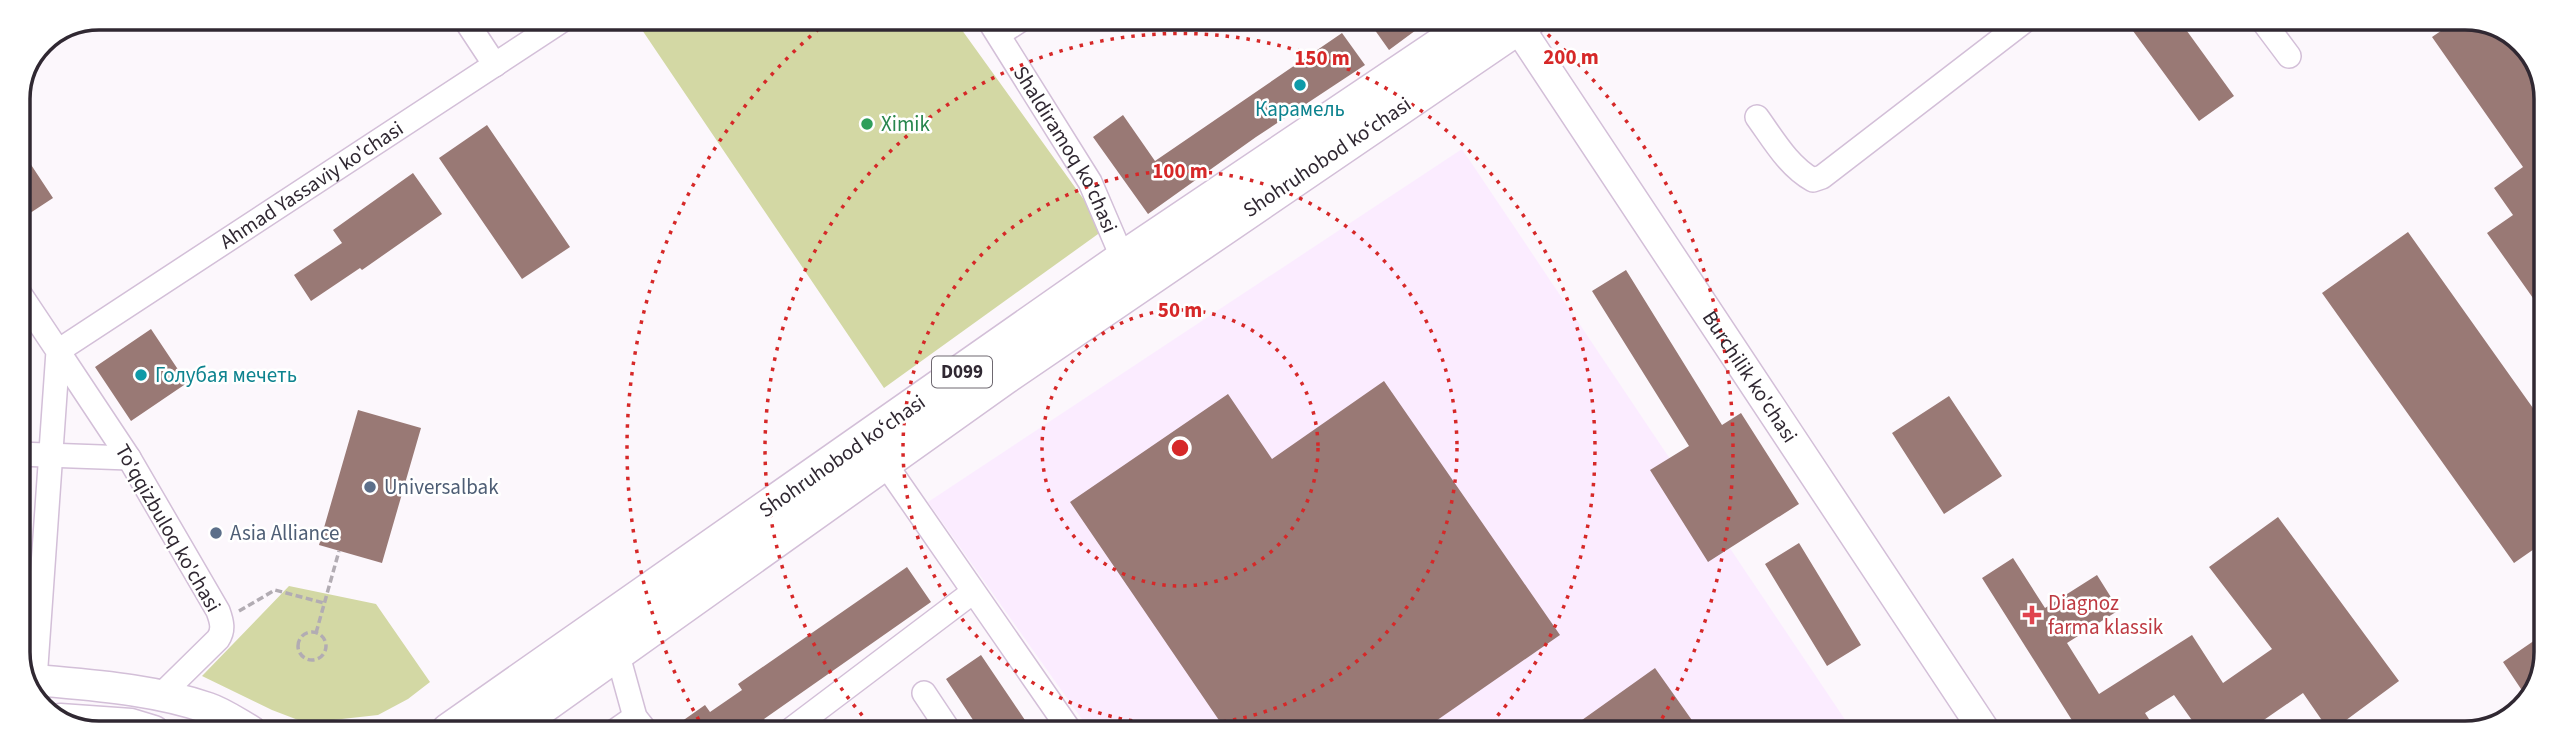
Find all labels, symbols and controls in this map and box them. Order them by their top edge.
text: 200 m [1543,42,1599,72]
text: 150 m [1294,43,1350,73]
street label: Shaldiramoq ko'chasi [1006,60,1125,238]
marker: Карамель [1292,77,1308,93]
street label: Shohruhobod koʻchasi [1237,89,1417,225]
place label: Карамель [1255,94,1345,124]
place label: Ximik [881,109,931,139]
street label: Ahmad Yassaviy ko'chasi [214,114,409,256]
marker: Ximik [859,116,875,132]
text: 100 m [1152,156,1208,186]
text: 50 m [1158,295,1202,325]
street label: Burchilik ko'chasi [1695,304,1805,449]
road number: D099 [932,356,992,388]
place label: Голубая мечеть [155,360,297,390]
marker: Голубая мечеть [133,367,149,383]
street label: Shohruhobod koʻchasi [753,387,931,525]
centre of rings [1168,436,1192,460]
street label: To'qqizbuloq ko'chasi [108,439,228,617]
place label: Universalbak [384,472,499,502]
marker: Universalbak [362,479,378,495]
place label: Asia Alliance [230,518,340,548]
marker: Asia Alliance [208,525,224,541]
place label: Diagnoz farma klassik [2048,588,2164,642]
marker: Diagnoz farma klassik [2022,605,2042,625]

